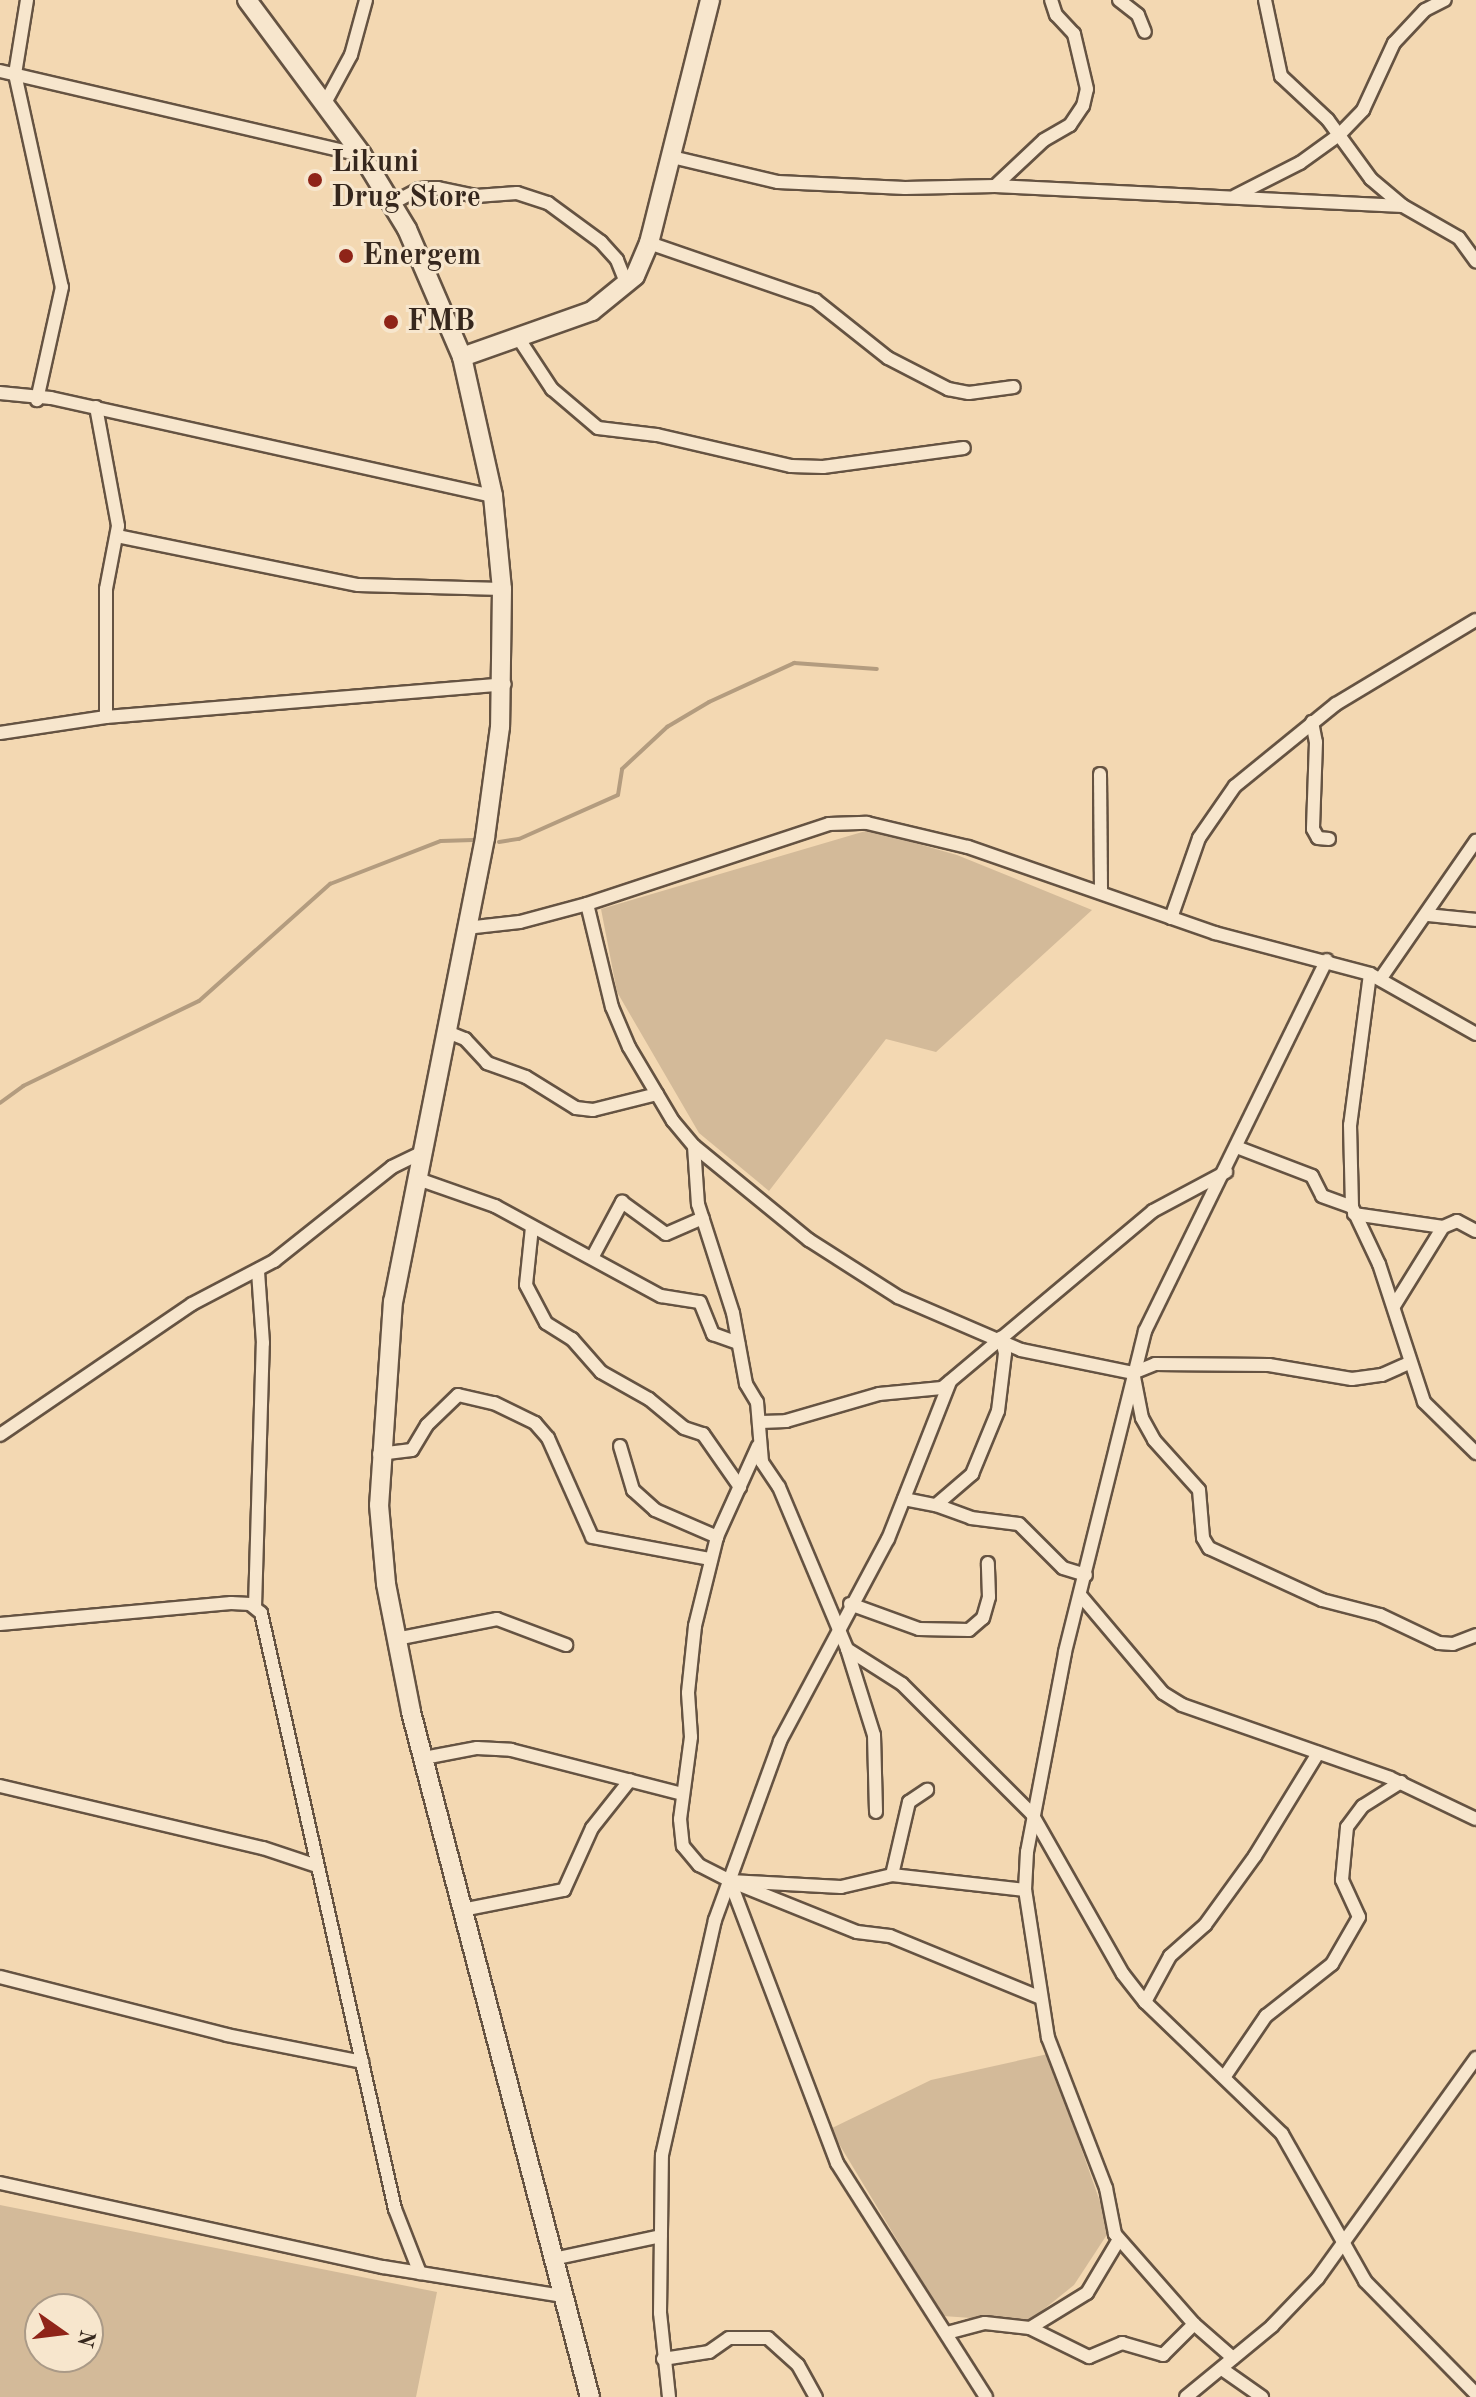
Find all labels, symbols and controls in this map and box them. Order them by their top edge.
place label: Likuni Drug Store [331,145,481,216]
marker: Likuni Drug Store [306,171,324,189]
place label: Energem [362,238,481,274]
marker: Energem [337,247,355,265]
place label: FMB [407,304,475,340]
marker: FMB [382,313,400,331]
north arrow [24,2293,104,2373]
text: N [73,2328,98,2349]

